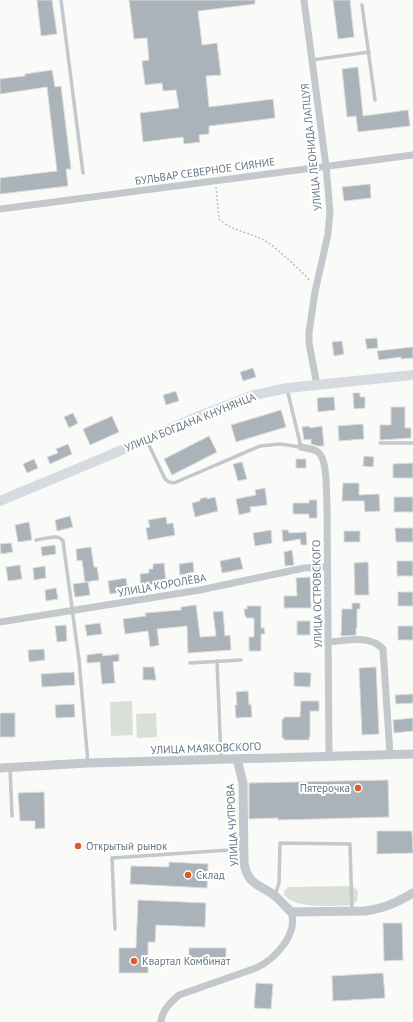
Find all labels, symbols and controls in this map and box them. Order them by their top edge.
street label: УЛИЦА ЛЕОНИДА ЛАПЦУЯ [297,83,325,211]
street label: БУЛЬВАР СЕВЕРНОЕ СИЯНИЕ [134,154,276,188]
street label: УЛИЦА БОГДАНА КНУНЯНЦА [122,389,258,455]
street label: УЛИЦА ОСТРОВСКОГО [309,540,325,648]
street label: УЛИЦА КОРОЛЁВА [117,570,208,600]
street label: УЛИЦА МАЯКОВСКОГО [150,739,262,757]
place label: Пятерочка [300,781,350,795]
street label: УЛИЦА ЧУПРОВА [223,783,241,867]
marker: Пятерочка [353,783,363,793]
place label: Открытый рынок [86,839,168,853]
marker: Открытый рынок [73,841,83,851]
place label: Склад [196,868,225,882]
marker: Склад [183,870,193,880]
place label: Квартал Комбинат [142,954,231,968]
marker: Квартал Комбинат [129,956,139,966]

